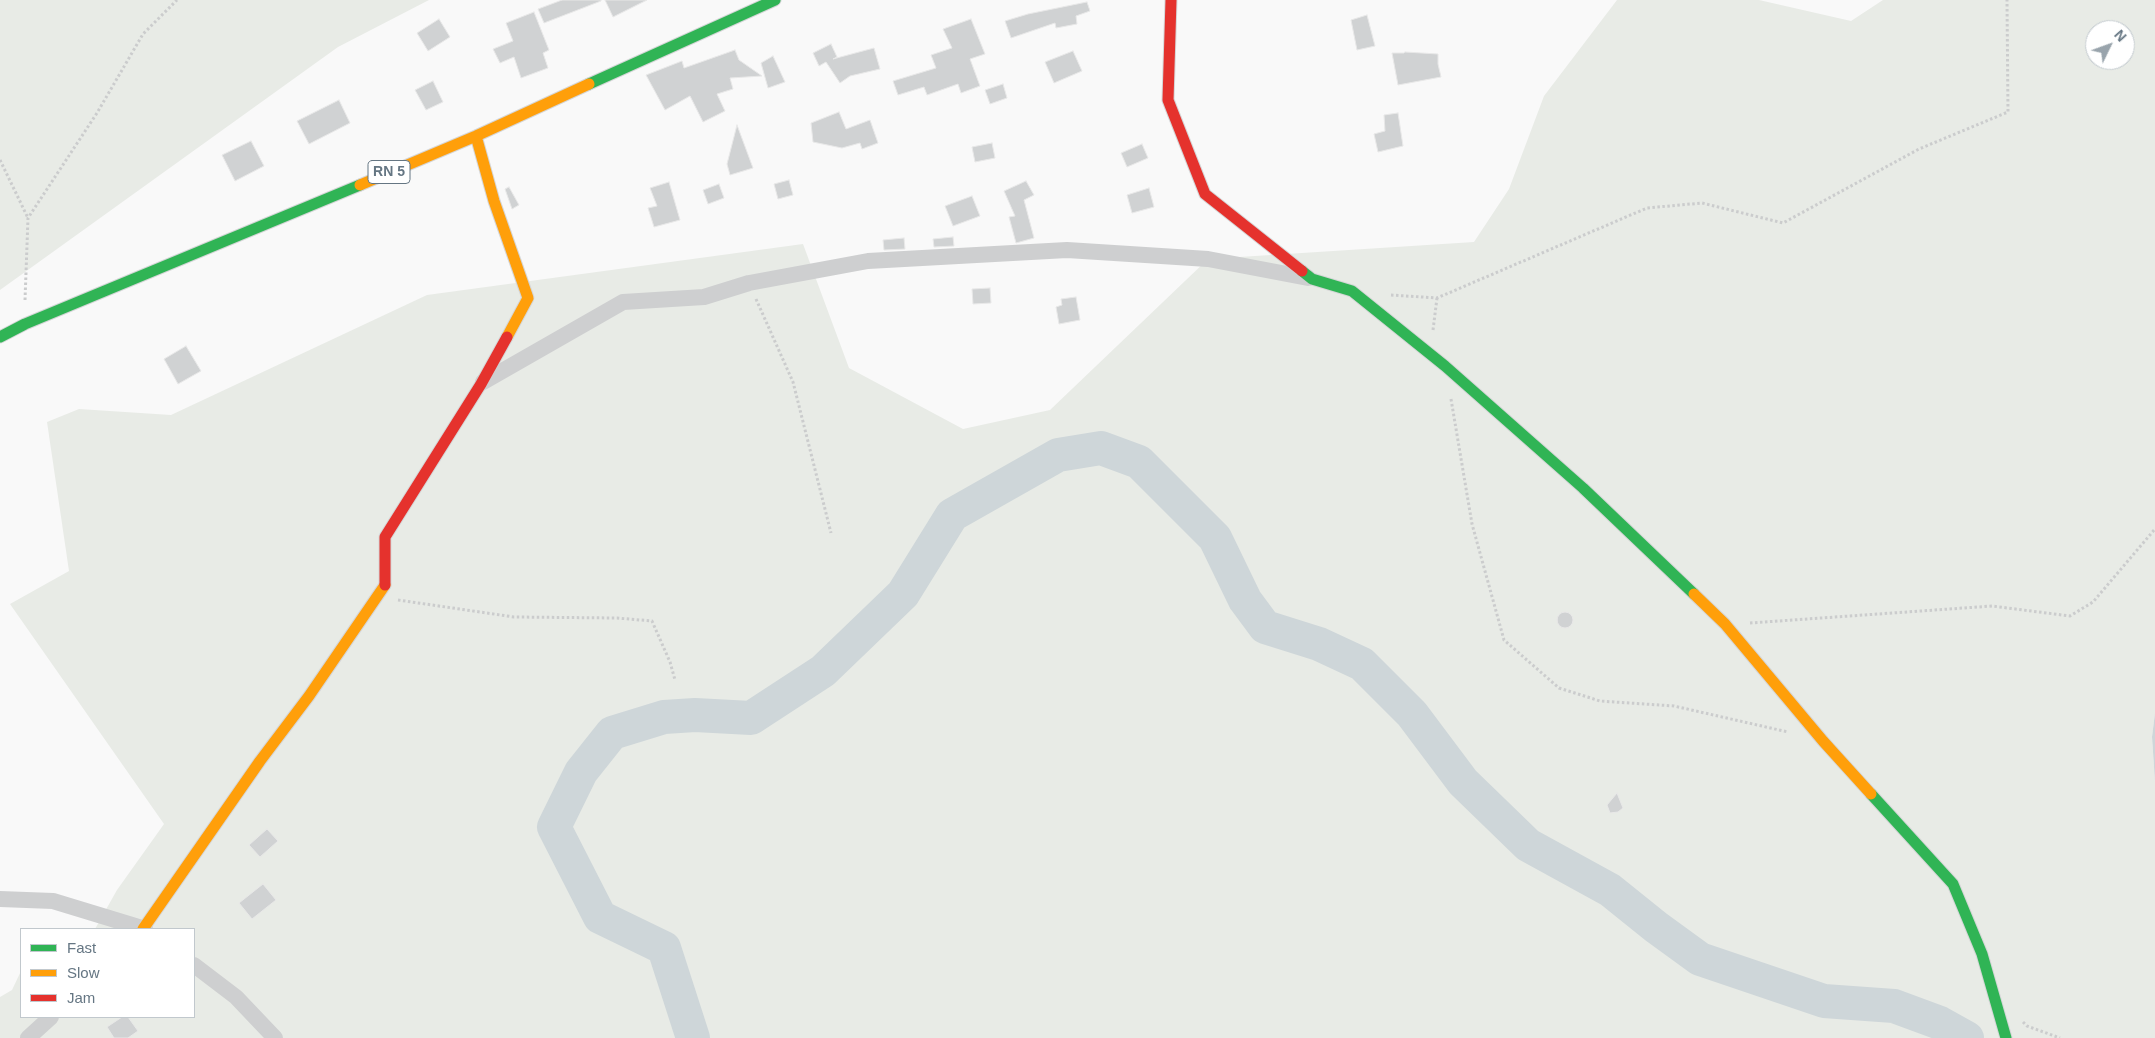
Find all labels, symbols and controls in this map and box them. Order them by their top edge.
north arrow [2085,20,2135,70]
text: N [2111,27,2130,45]
road number: RN 5 [368,160,410,183]
legend [20,928,195,1018]
text: Fast [67,939,96,956]
text: Slow [67,964,100,981]
text: Jam [67,989,95,1006]

